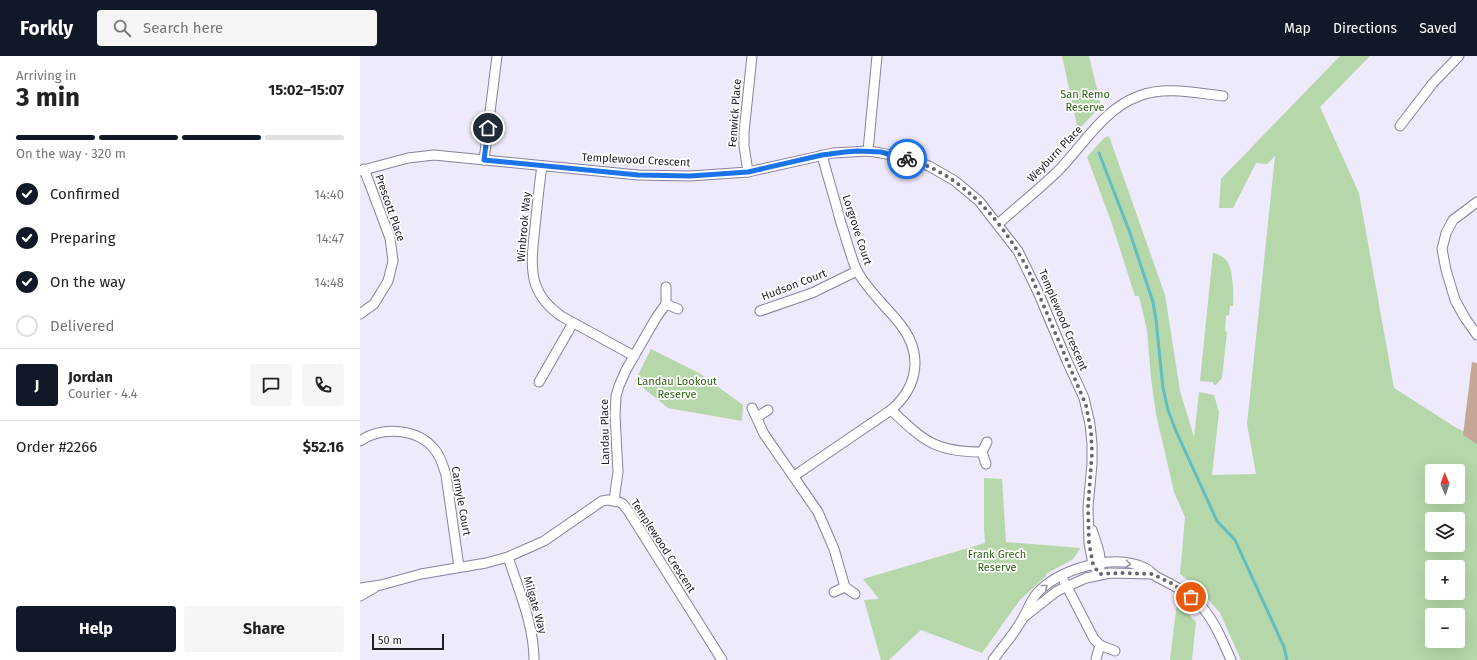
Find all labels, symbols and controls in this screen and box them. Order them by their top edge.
search box [97,10,377,46]
text: Forkly [20,17,73,40]
icon: search [111,17,133,39]
text: Search here [143,19,223,37]
text: Map [1284,20,1311,37]
text: Directions [1333,20,1397,37]
text: Saved [1419,20,1457,37]
text: Arriving in [16,68,76,83]
street label: Fenwick Place [726,78,744,148]
text: 15:02–15:07 [268,81,344,99]
text: 3 min [16,82,80,113]
park label: San Remo Reserve [1060,88,1110,114]
pin [471,111,505,145]
icon: home [477,117,499,139]
street label: Weyburn Place [1025,123,1085,185]
courier [887,139,927,179]
text: On the way · 320 m [16,146,126,161]
icon: bike [896,148,918,170]
street label: Templewood Crescent [581,151,691,169]
street label: Prescott Place [372,173,408,243]
icon: check [16,183,38,205]
text: Confirmed [50,185,120,203]
text: 14:40 [314,187,344,202]
street label: Winbrook Way [514,191,534,263]
street label: Lorgrove Court [840,193,874,267]
icon: check [16,227,38,249]
text: Preparing [50,229,115,247]
text: 14:47 [316,231,344,246]
street label: Hudson Court [760,267,828,303]
street label: Templewood Crescent [1036,267,1090,373]
icon: check [16,271,38,293]
text: On the way [50,273,125,291]
text: 14:48 [314,275,344,290]
text: Delivered [50,317,114,335]
button: chat [250,364,292,406]
button: phone [302,364,344,406]
text: Jordan [68,368,113,386]
park label: Landau Lookout Reserve [637,375,717,401]
text: J [35,376,39,394]
text: Courier · 4.4 [68,386,138,401]
street label: Landau Place [598,399,612,465]
text: Order #2266 [16,438,97,456]
text: $52.16 [303,438,344,456]
north arrow [1425,464,1465,504]
map controls [1425,464,1465,648]
street label: Carmyle Court [449,465,473,537]
street label: Templewood Crescent [628,497,698,595]
button: layers [1425,512,1465,552]
park label: Frank Grech Reserve [968,548,1026,574]
one-way arrow [1125,559,1131,568]
button: + [1425,560,1465,600]
street label: Milgate Way [521,575,550,636]
pin [1174,580,1208,614]
one-way arrow [1040,584,1047,591]
icon: bag [1180,586,1202,608]
button: Help [16,606,176,652]
button: Share [184,606,344,652]
button: − [1425,608,1465,648]
scale bar [372,632,444,651]
text: 50 m [378,634,402,647]

